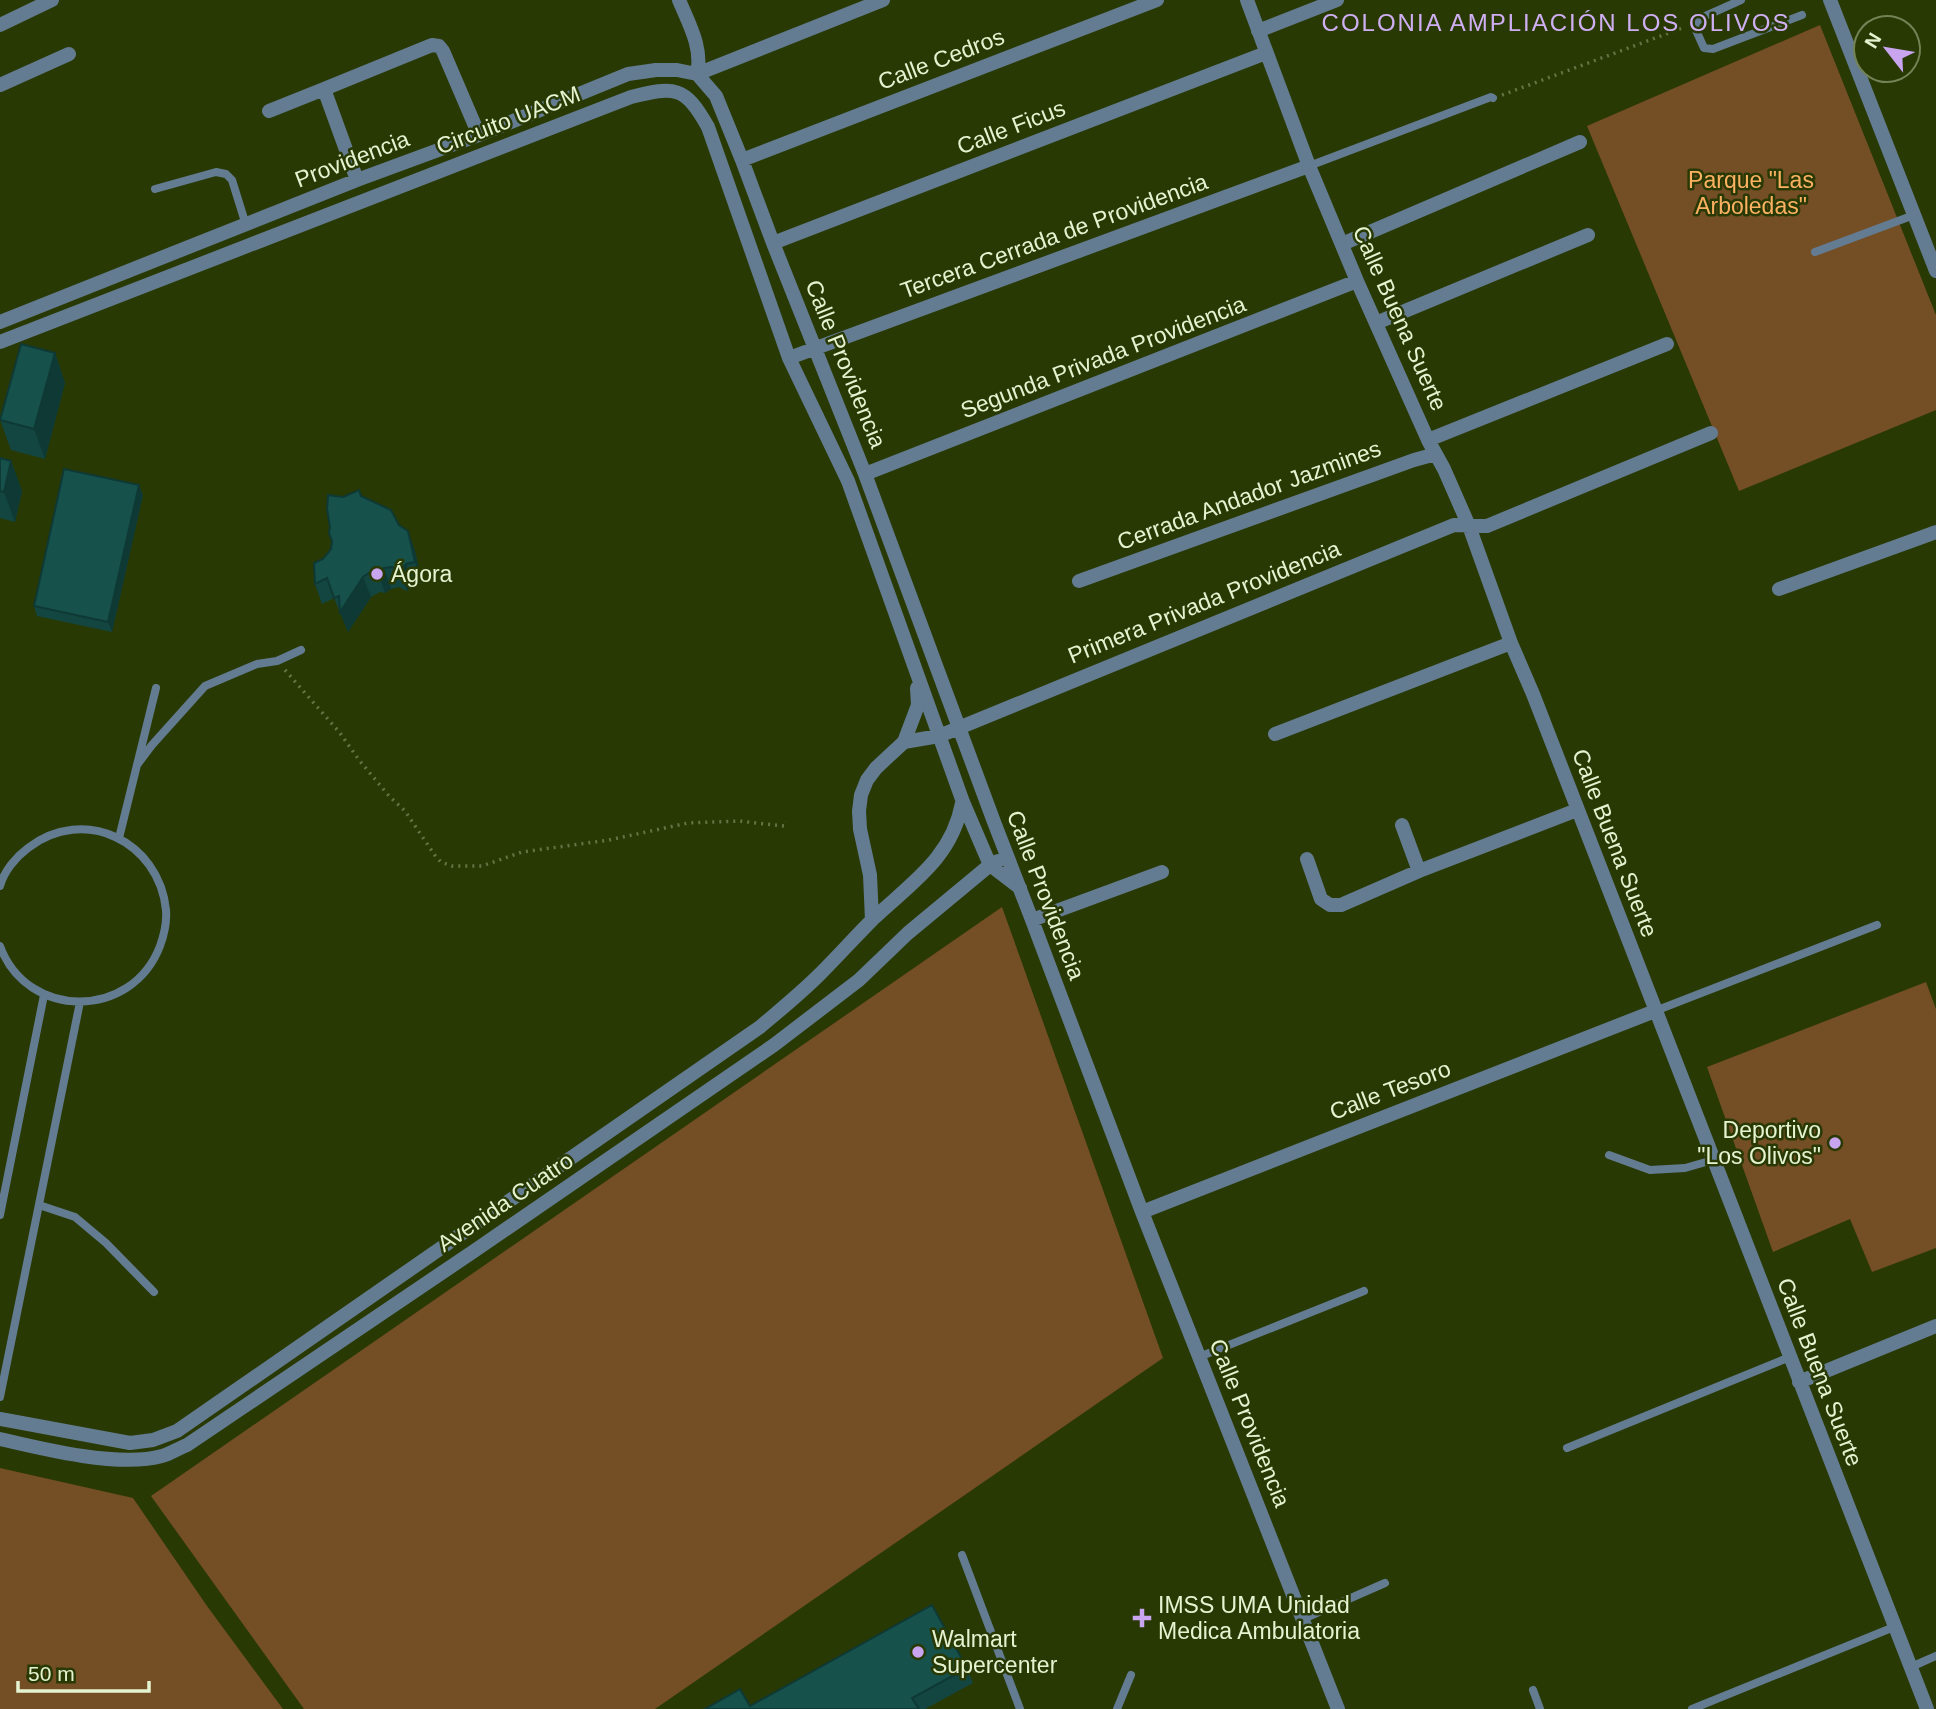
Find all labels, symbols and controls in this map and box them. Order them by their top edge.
district label: COLONIA AMPLIACIÓN LOS OLIVOS [1322,9,1790,36]
north arrow [1852,14,1922,84]
street label: Calle Cedros [874,23,1008,95]
text: N [1860,29,1885,52]
street label: Circuito UACM [432,81,584,159]
street label: Calle Ficus [953,94,1069,160]
street label: Providencia [291,125,413,193]
park label: Parque "Las Arboledas" [1688,167,1814,219]
street label: Tercera Cerrada de Providencia [897,168,1211,304]
street label: Calle Buena Suerte [1348,222,1452,414]
street label: Calle Providencia [800,276,892,452]
street label: Segunda Privada Providencia [957,290,1249,423]
street label: Cerrada Andador Jazmines [1114,435,1384,555]
street label: Primera Privada Providencia [1064,535,1344,669]
place label: Ágora [391,561,453,587]
marker: Ágora [369,566,385,582]
street label: Calle Buena Suerte [1567,745,1663,941]
street label: Calle Providencia [1002,807,1090,983]
street label: Calle Tesoro [1326,1055,1454,1125]
place label: Deportivo "Los Olivos" [1697,1117,1821,1169]
marker: Deportivo "Los Olivos" [1827,1135,1843,1151]
street label: Avenida Cuatro [432,1147,578,1257]
street label: Calle Buena Suerte [1772,1274,1868,1470]
street label: Calle Providencia [1204,1335,1296,1511]
place label: IMSS UMA Unidad Medica Ambulatoria [1158,1592,1360,1644]
marker: IMSS UMA Unidad Medica Ambulatoria [1132,1608,1152,1628]
place label: Walmart Supercenter [932,1626,1058,1678]
marker: Walmart Supercenter [910,1644,926,1660]
scale bar [18,1650,149,1694]
text: 50 m [28,1662,75,1685]

